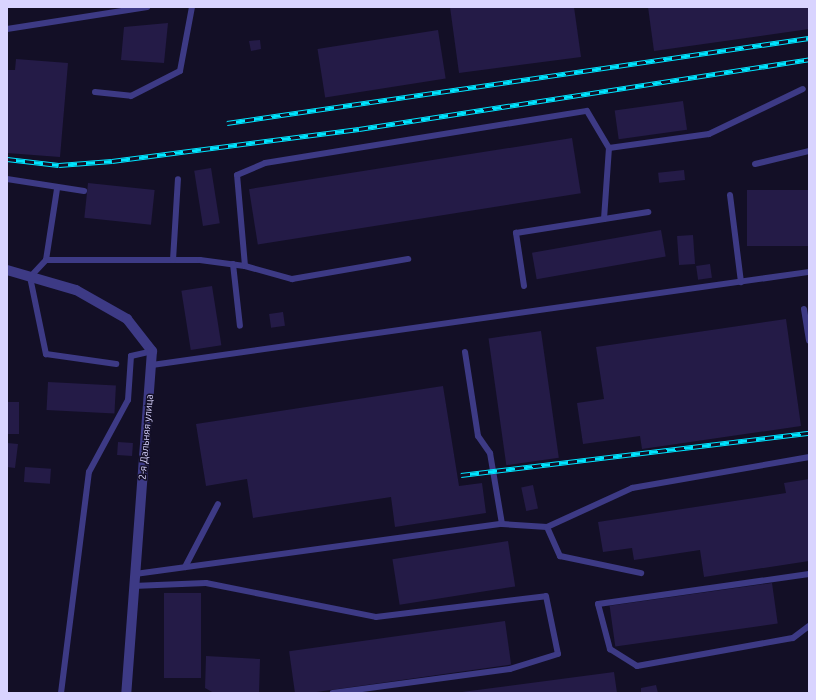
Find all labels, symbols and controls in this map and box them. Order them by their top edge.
street label: 2-я Дальняя улица [136,394,156,480]

